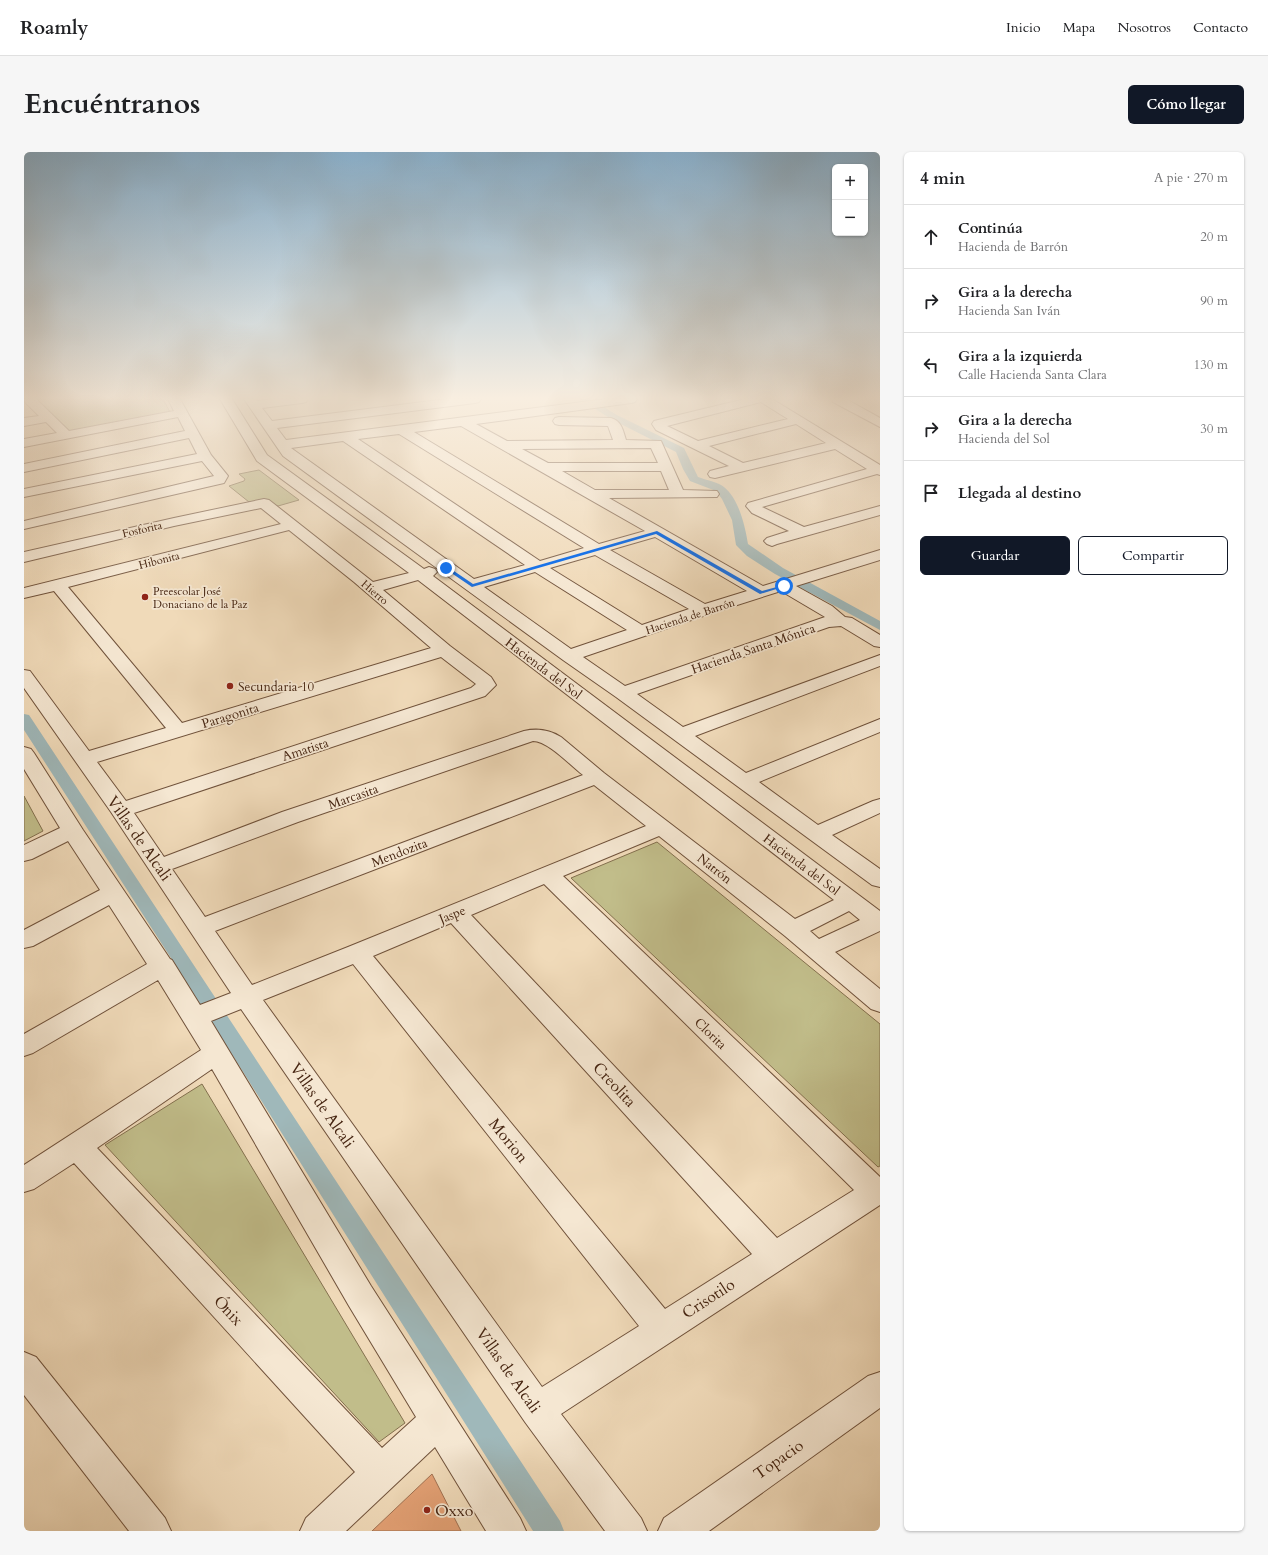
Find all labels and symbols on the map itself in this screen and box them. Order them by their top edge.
street label: Fosforita [121,518,164,541]
street label: Hibonita [137,548,181,573]
route end [437,559,455,577]
street label: Hierro [358,577,392,608]
route start [775,577,793,595]
place label: Preescolar José Donaciano de la Paz [153,584,247,612]
marker: Preescolar José Donaciano de la Paz [140,592,150,602]
street label: Hacienda de Barrón [644,595,737,638]
street label: Hacienda Santa Mónica [689,619,818,679]
street label: Hacienda del Sol [501,634,586,704]
place label: Secundaria 10 [238,678,315,696]
marker: Secundaria 10 [225,681,235,691]
street label: Paragonita [200,699,261,733]
street label: Amatista [280,734,331,766]
street label: Marcasita [326,780,381,814]
street label: Villas de Alcali [102,792,177,886]
street label: Hacienda del Sol [759,830,844,900]
street label: Mendozita [369,834,430,872]
street label: Natrón [693,849,736,889]
street label: Jaspe [435,901,468,929]
street label: Clorita [690,1014,731,1054]
street label: Creolita [588,1057,641,1112]
street label: Villas de Alcali [285,1059,360,1153]
street label: Morion [483,1114,533,1168]
street label: Crisotilo [678,1273,740,1324]
street label: Ónix [209,1291,248,1331]
street label: Villas de Alcali [471,1324,546,1418]
street label: Topacio [749,1434,808,1485]
place label: Oxxo [435,1500,474,1522]
marker: Oxxo [422,1505,432,1515]

